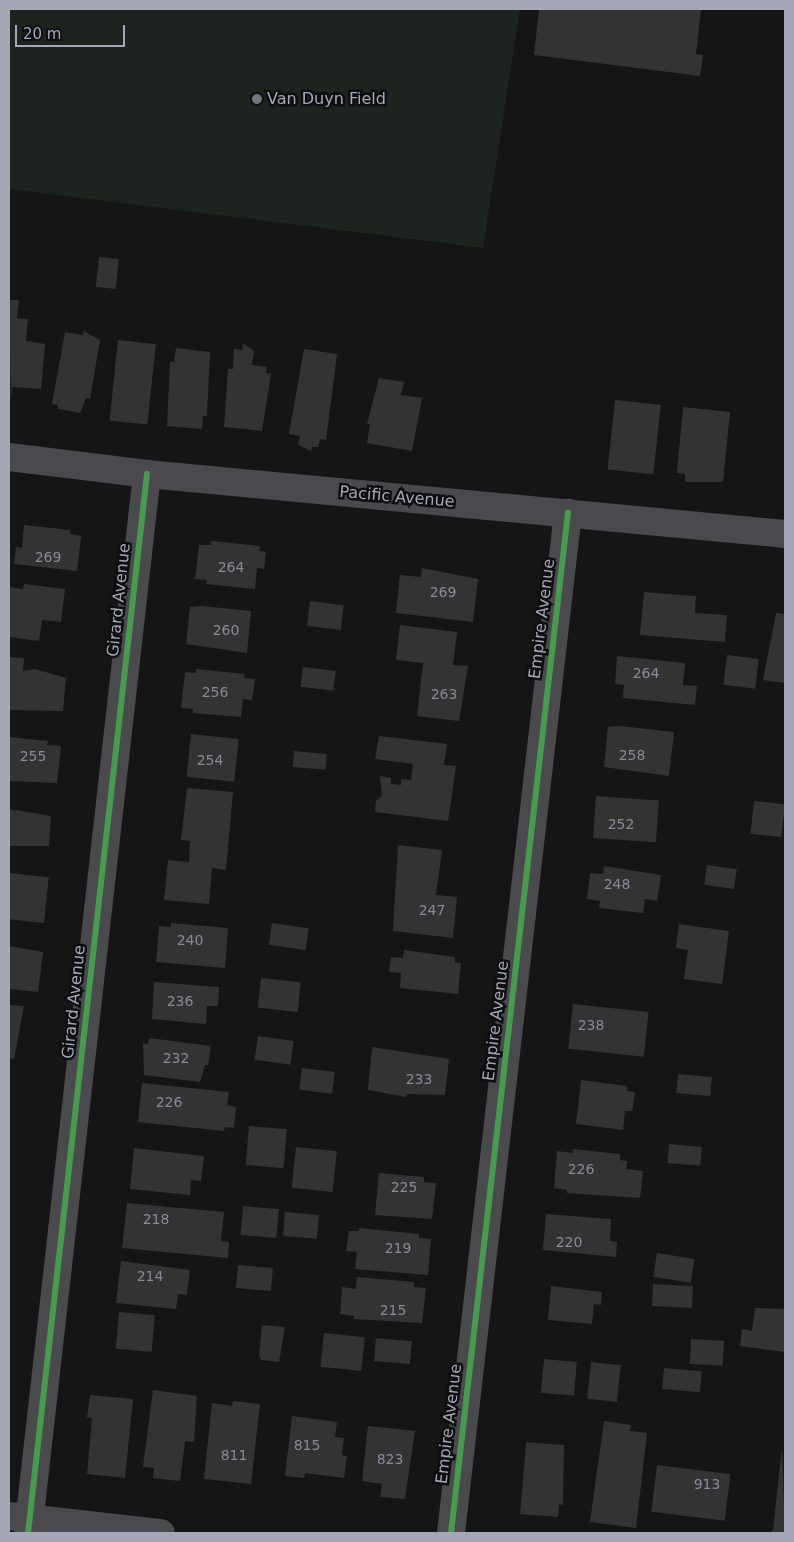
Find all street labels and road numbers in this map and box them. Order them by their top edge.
street label: Pacific Avenue [339,482,455,512]
street label: Girard Avenue [103,542,135,658]
street label: Empire Avenue [525,558,559,680]
street label: Girard Avenue [58,944,90,1060]
street label: Empire Avenue [479,960,513,1082]
street label: Empire Avenue [432,1363,466,1485]

